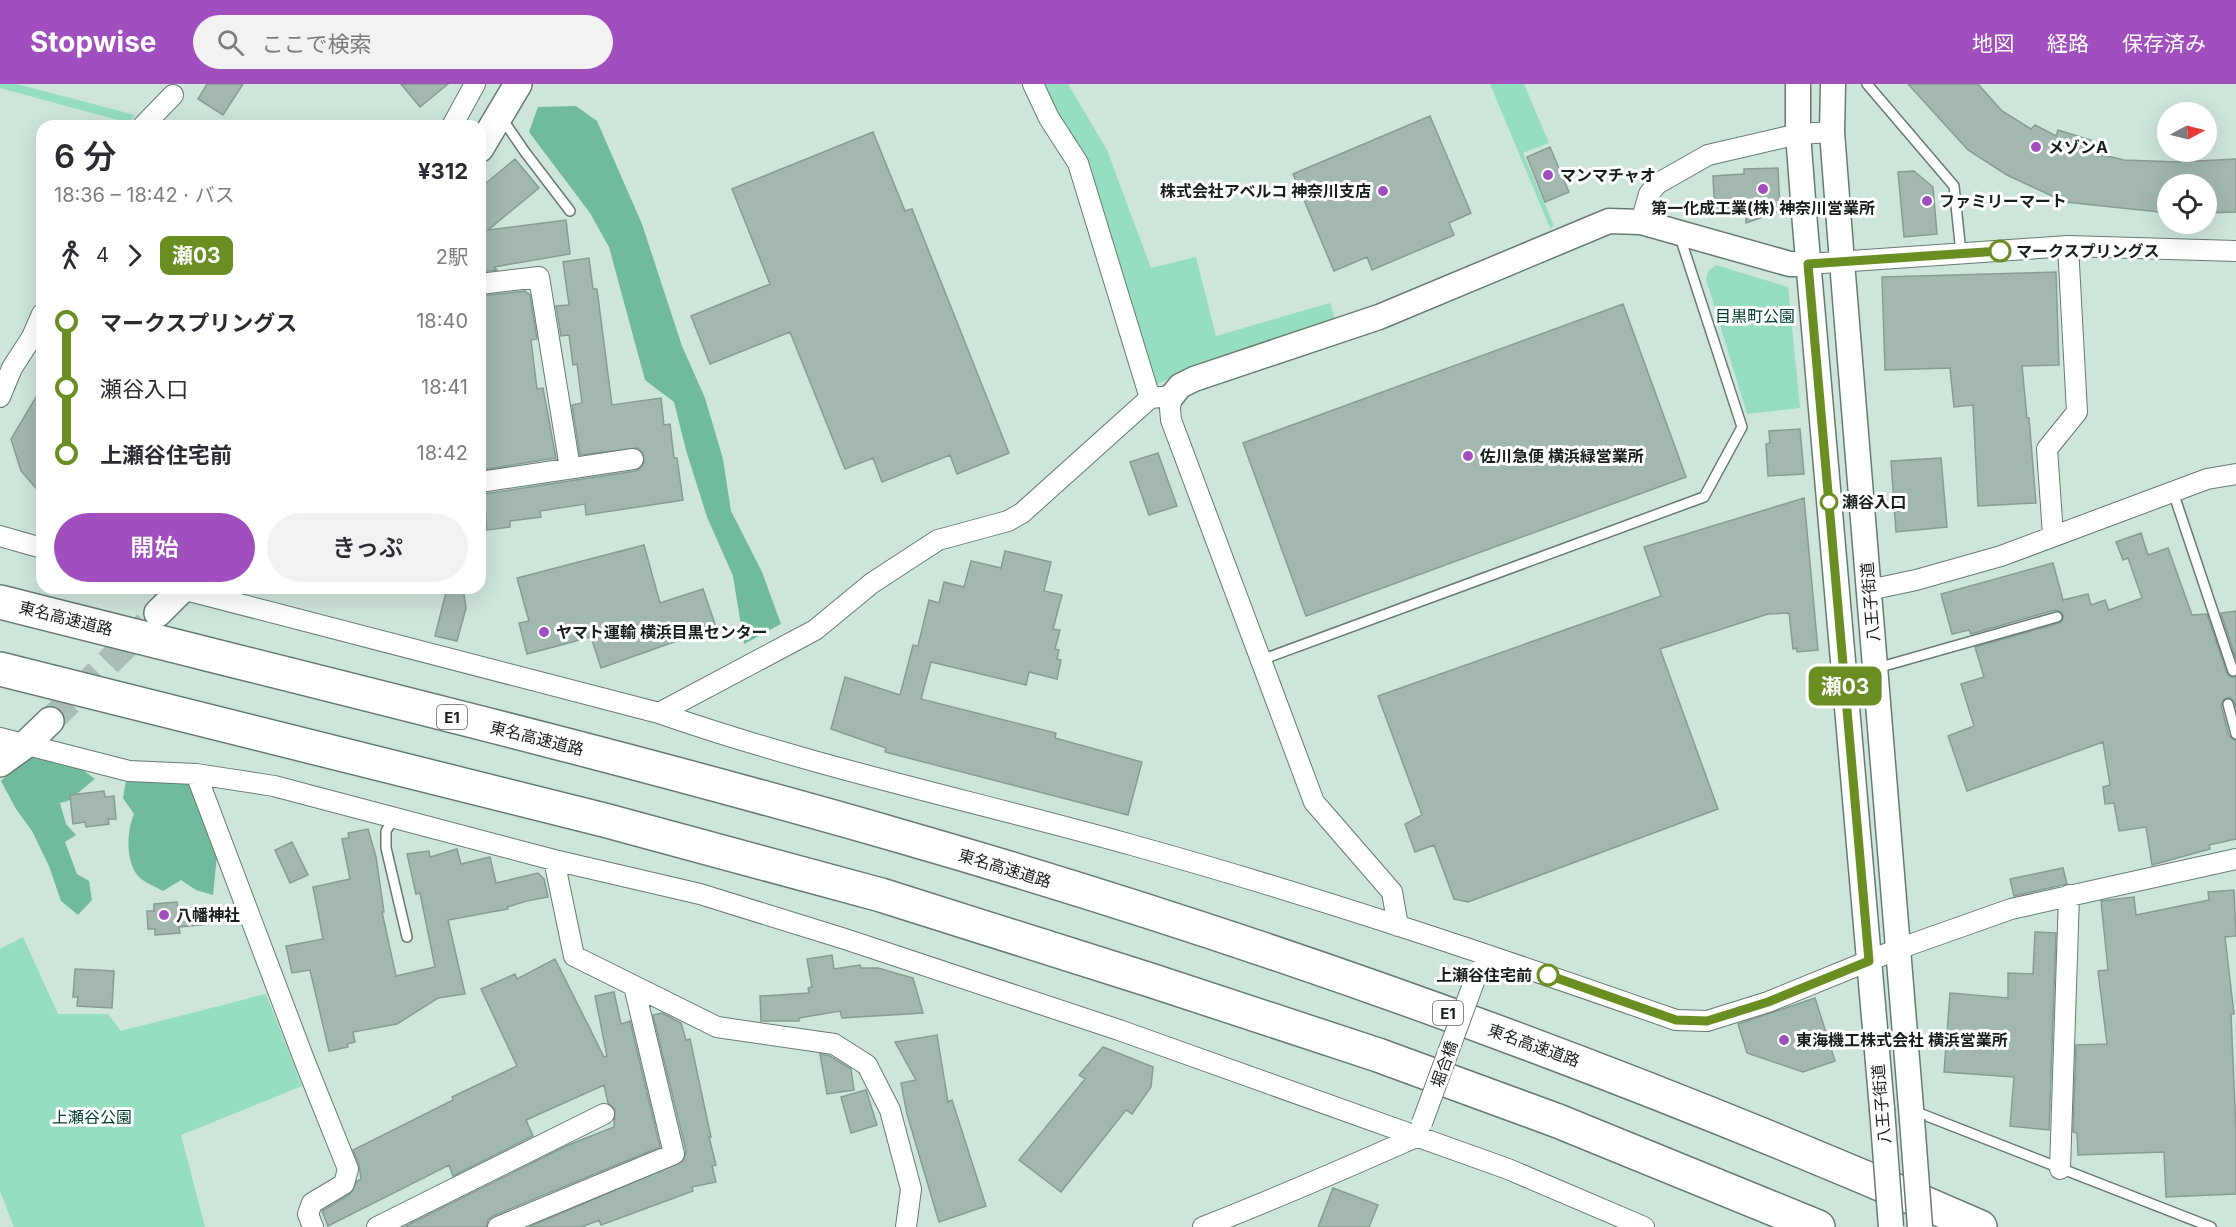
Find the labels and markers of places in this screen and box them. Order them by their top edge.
place label: メゾンA [2048,137,2108,157]
marker: メゾンA [2029,140,2043,154]
place label: マンマチャオ [1560,165,1656,185]
marker: マンマチャオ [1541,168,1555,182]
place label: 株式会社アベルコ 神奈川支店 [1160,181,1371,201]
marker: 第一化成工業(株) 神奈川営業所 [1756,182,1770,196]
marker: 株式会社アベルコ 神奈川支店 [1376,184,1390,198]
place label: ファミリーマート [1939,191,2067,211]
marker: ファミリーマート [1920,194,1934,208]
place label: 第一化成工業(株) 神奈川営業所 [1651,198,1875,218]
marker: マークスプリングス [1989,240,2011,262]
place label: マークスプリングス [2016,241,2160,261]
place label: 佐川急便 横浜緑営業所 [1479,446,1644,466]
marker: 佐川急便 横浜緑営業所 [1461,449,1475,463]
place label: 瀬谷入口 [1842,492,1906,512]
marker: 瀬谷入口 [1820,493,1838,511]
place label: ヤマト運輸 横浜目黒センター [556,622,768,642]
marker: ヤマト運輸 横浜目黒センター [537,625,551,639]
place label: 八幡神社 [176,905,240,925]
marker: 八幡神社 [157,908,171,922]
marker: 上瀬谷住宅前 [1537,964,1559,986]
place label: 上瀬谷住宅前 [1436,965,1532,985]
place label: 東海機工株式会社 横浜営業所 [1796,1030,2008,1050]
marker: 東海機工株式会社 横浜営業所 [1777,1033,1791,1047]

